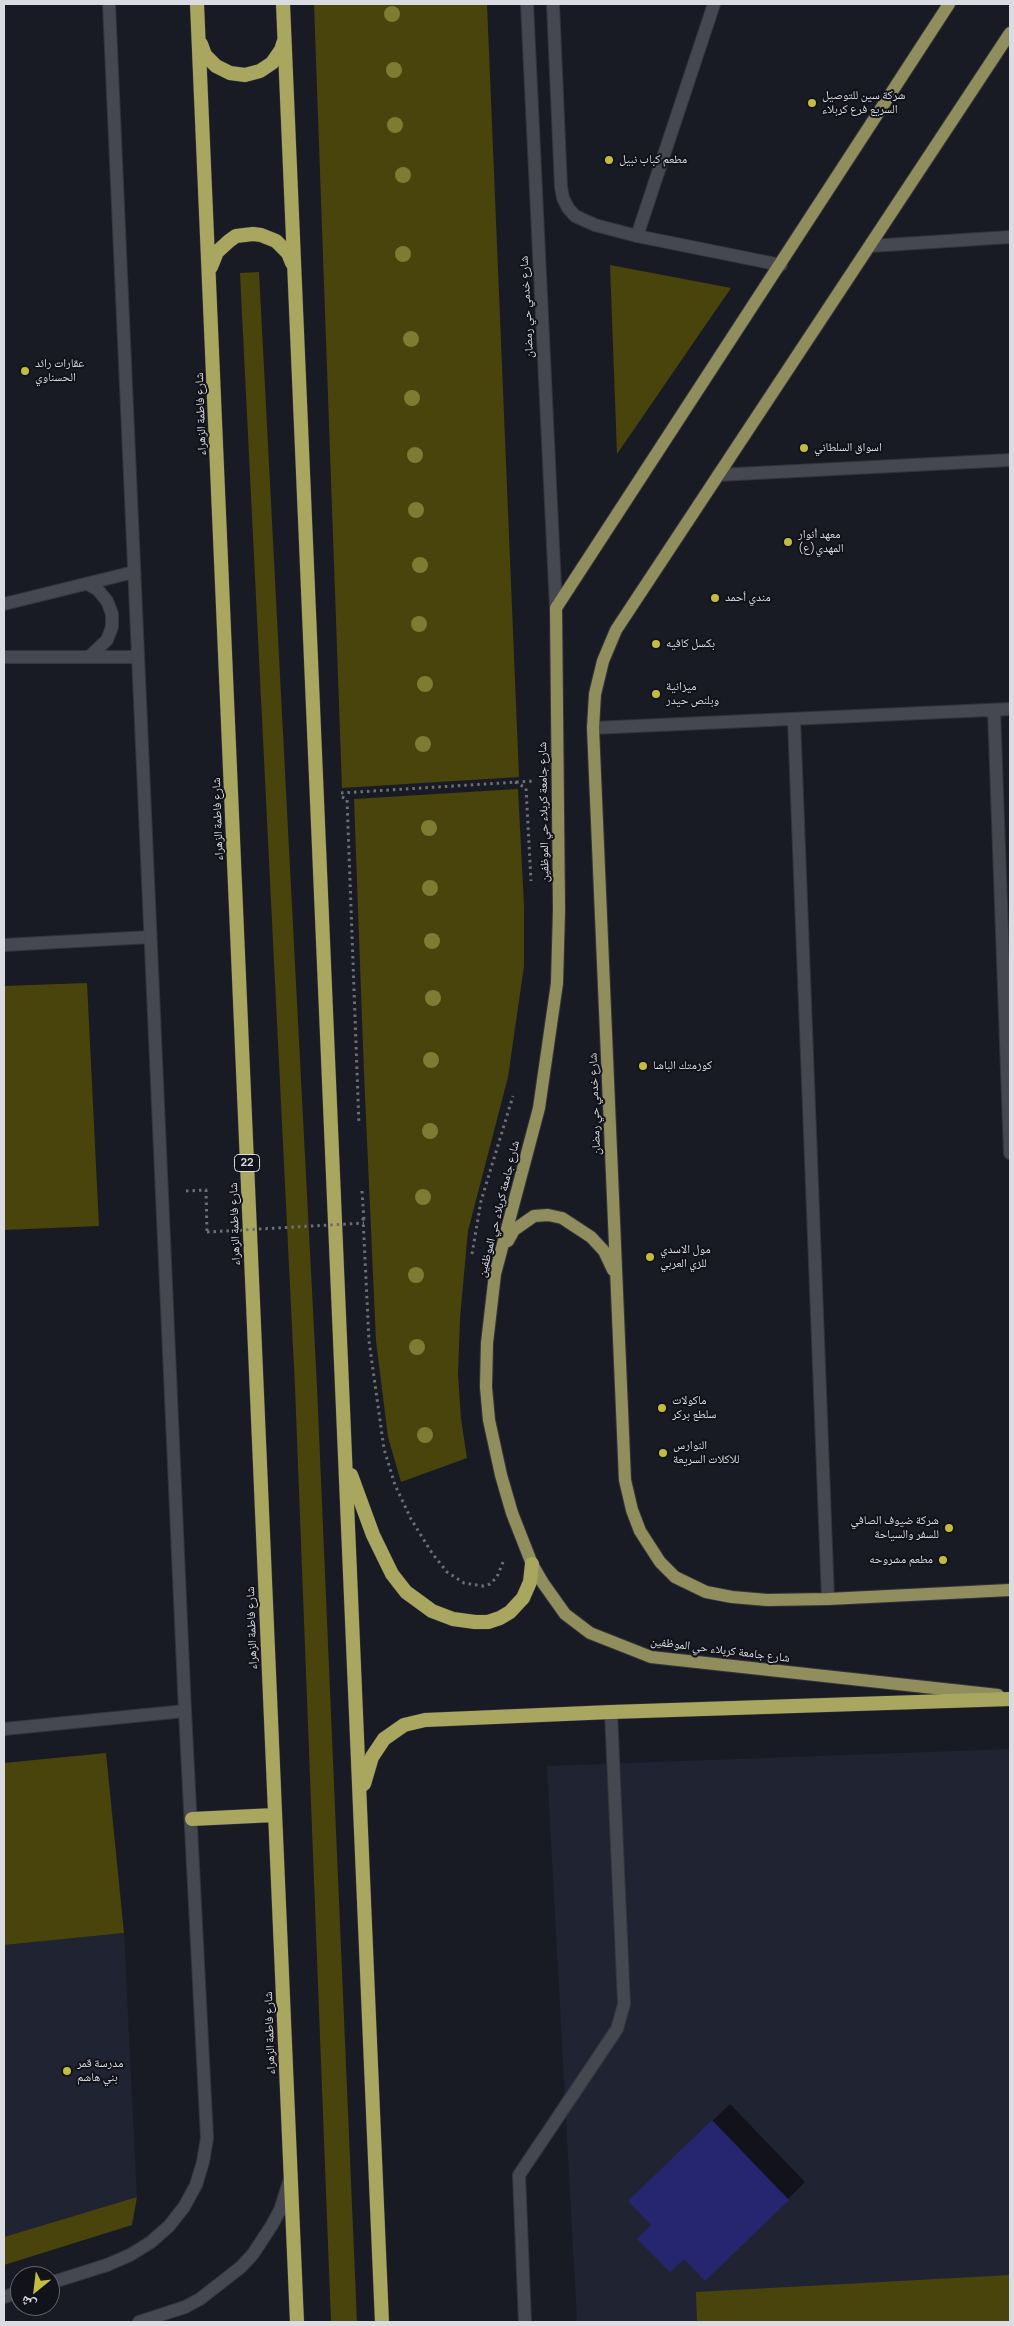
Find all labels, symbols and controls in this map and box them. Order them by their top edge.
place label: شركة سين للتوصيل السريع فرع كربلاء [822,89,905,117]
marker: شركة سين للتوصيل السريع فرع كربلاء [806,97,818,109]
place label: مطعم كباب نبيل [619,153,687,167]
marker: مطعم كباب نبيل [603,154,615,166]
street label: شارع خدمي حي رمضان [517,255,537,359]
place label: عقارات رائد الحسناوي [35,357,84,385]
marker: عقارات رائد الحسناوي [19,365,31,377]
street label: شارع فاطمة الزهراء [192,372,210,456]
place label: اسواق السلطاني [814,441,882,455]
marker: اسواق السلطاني [798,442,810,454]
place label: معهد أنوار المهدي(ع) [798,528,844,556]
marker: معهد أنوار المهدي(ع) [782,536,794,548]
place label: مندي أحمد [725,591,771,605]
marker: مندي أحمد [709,592,721,604]
place label: بكسل كافيه [666,637,715,651]
marker: بكسل كافيه [650,638,662,650]
place label: ميزانية وبلنص حيدر [666,680,719,708]
marker: ميزانية وبلنص حيدر [650,688,662,700]
street label: شارع جامعة كربلاء حي الموظفين [536,742,552,882]
street label: شارع فاطمة الزهراء [209,777,227,861]
street label: شارع خدمي حي رمضان [586,1053,604,1155]
place label: كوزمتك الباشا [653,1059,712,1073]
marker: كوزمتك الباشا [637,1060,649,1072]
street label: شارع جامعة كربلاء حي الموظفين [475,1139,523,1279]
road number: 22 [234,1154,260,1172]
street label: شارع فاطمة الزهراء [226,1182,244,1266]
place label: مول الاسدي للزي العربي [660,1243,711,1271]
marker: مول الاسدي للزي العربي [644,1251,656,1263]
place label: ماكولات سلطع بركر [672,1394,716,1422]
marker: ماكولات سلطع بركر [656,1402,668,1414]
place label: النوارس للاكلات السريعة [673,1439,740,1467]
marker: النوارس للاكلات السريعة [657,1447,669,1459]
place label: شركة ضيوف الصافي للسفر والسياحة [850,1514,939,1542]
marker: شركة ضيوف الصافي للسفر والسياحة [943,1522,955,1534]
place label: مطعم مشروحه [869,1553,933,1567]
marker: مطعم مشروحه [937,1554,949,1566]
street label: شارع فاطمة الزهراء [243,1586,261,1670]
street label: شارع جامعة كربلاء حي الموظفين [649,1634,791,1666]
street label: شارع فاطمة الزهراء [261,1991,279,2075]
place label: مدرسة قمر بني هاشم [77,2057,123,2085]
marker: مدرسة قمر بني هاشم [61,2065,73,2077]
north arrow [10,2266,60,2316]
text: ش [17,2292,39,2316]

